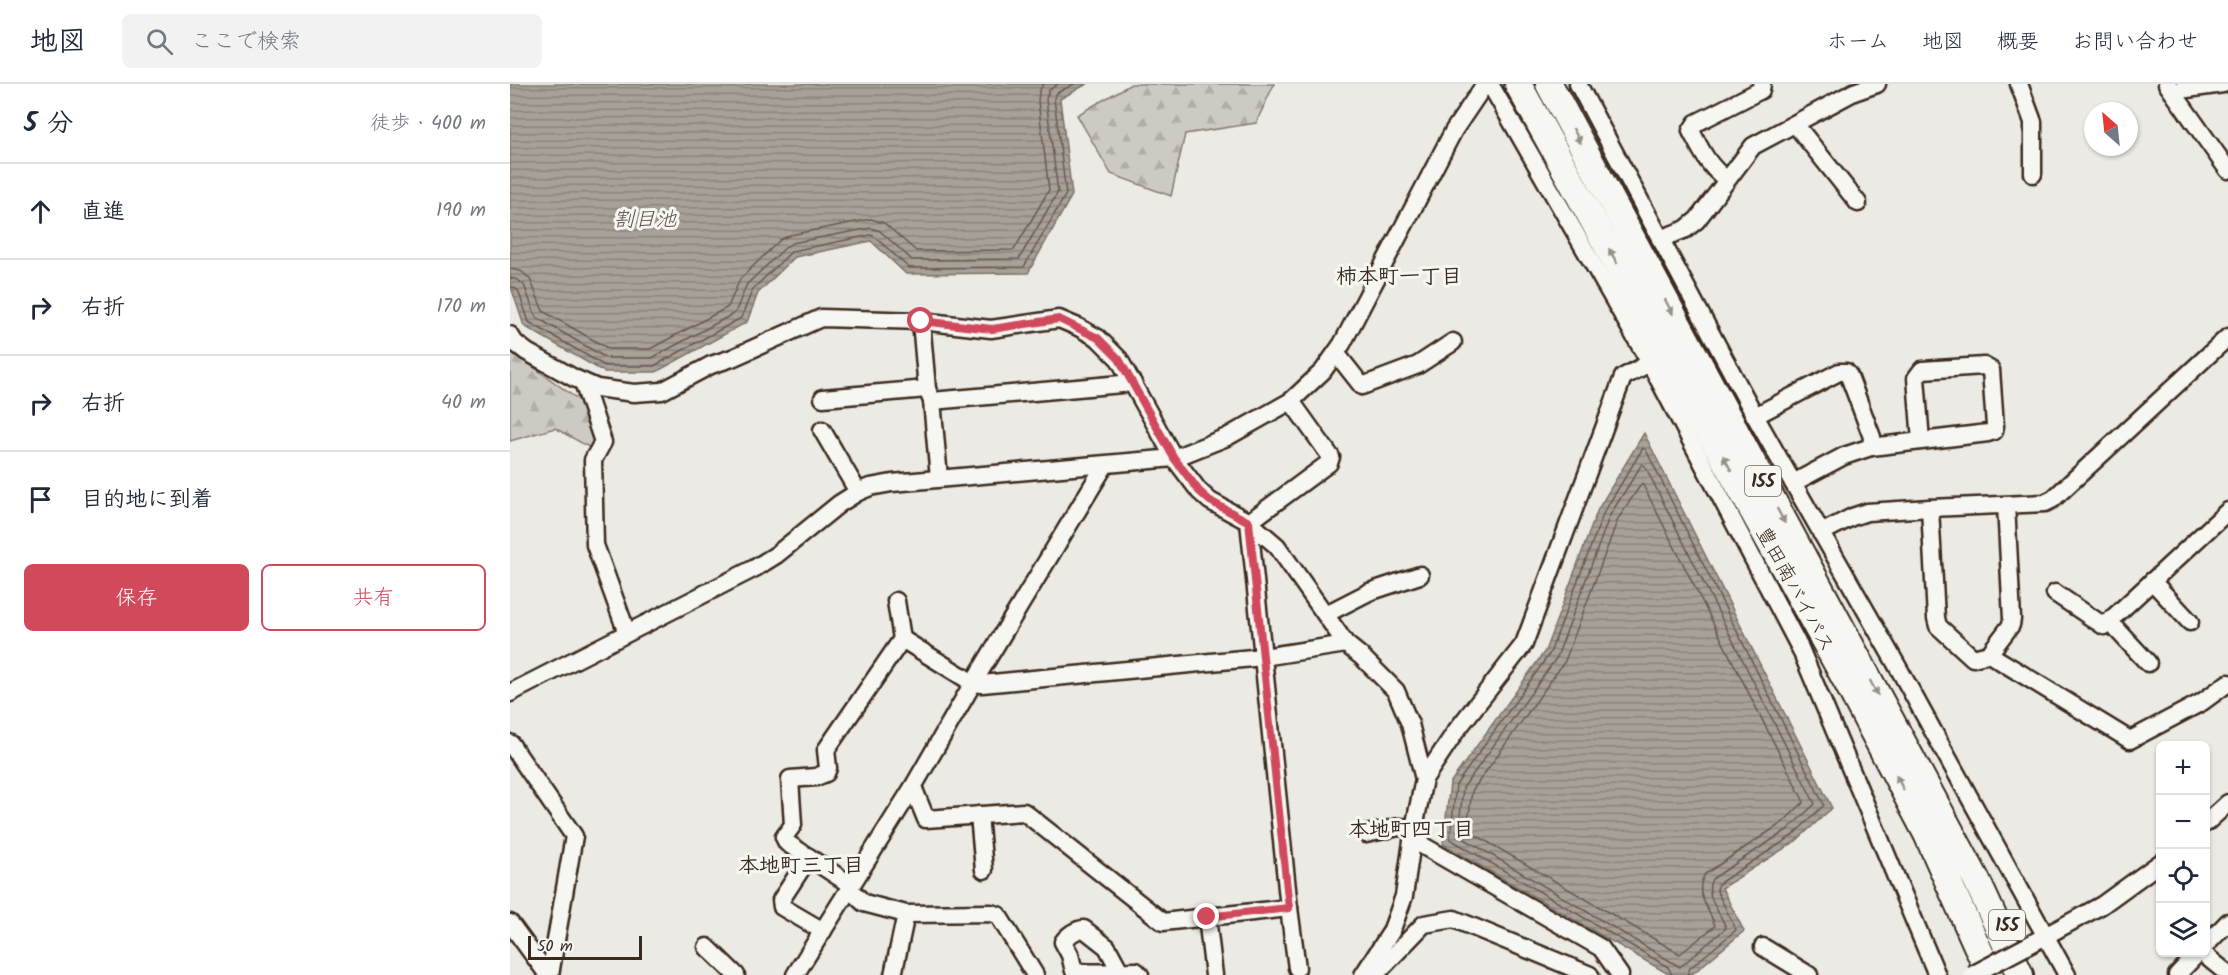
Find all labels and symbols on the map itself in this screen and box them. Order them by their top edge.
north arrow [2084,102,2138,156]
one-way arrow [1572,127,1582,144]
water label: 割目池 [614,204,677,237]
one-way arrow [1608,247,1618,264]
district label: 柿本町一丁目 [1336,261,1462,294]
one-way arrow [1664,299,1674,316]
route start [907,307,933,333]
one-way arrow [1722,454,1732,471]
road number: 155 [1745,466,1781,496]
one-way arrow [1776,508,1786,525]
street label: 豊田南バイパス [1746,521,1842,659]
one-way arrow [1869,679,1879,696]
one-way arrow [1895,774,1905,791]
district label: 本地町四丁目 [1348,814,1474,847]
district label: 本地町三丁目 [738,850,864,883]
route end [1193,903,1219,929]
road number: 155 [1989,910,2025,940]
scale bar [528,933,642,960]

